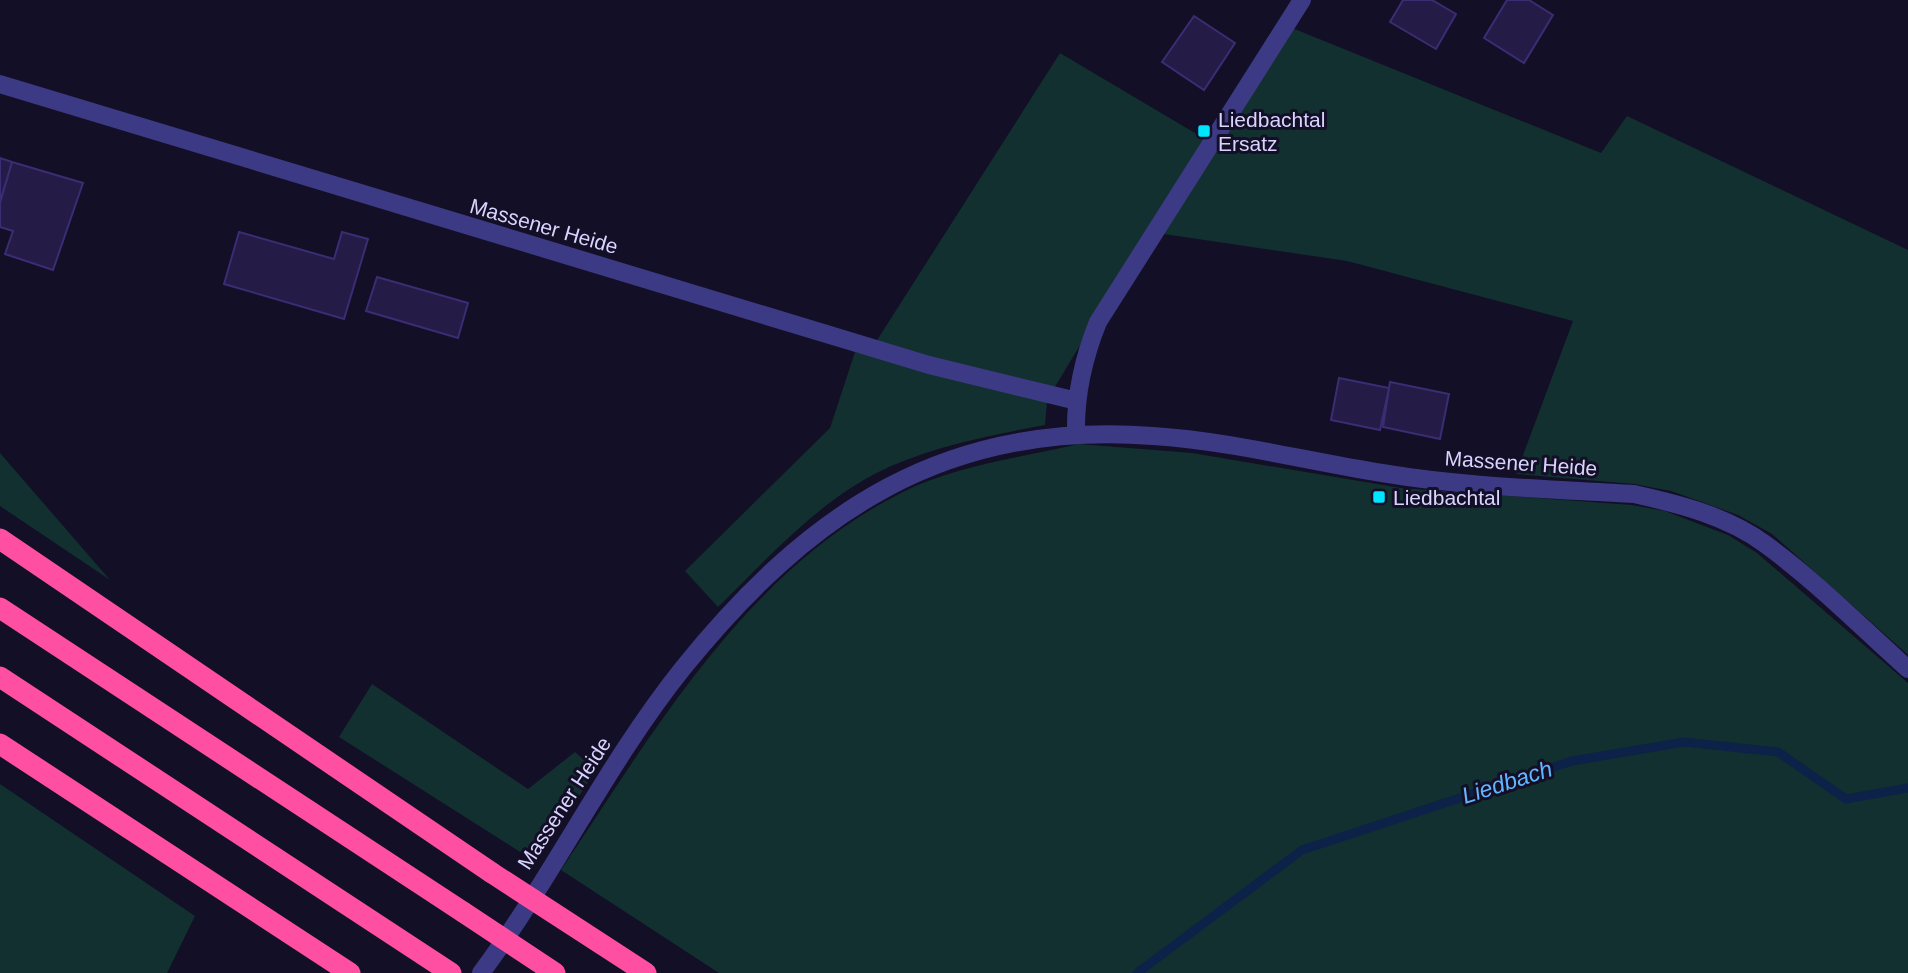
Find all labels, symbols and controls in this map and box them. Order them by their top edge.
place label: Liedbachtal Ersatz [1218,108,1325,155]
marker: Liedbachtal Ersatz [1196,123,1212,139]
street label: Massener Heide [467,194,621,258]
street label: Massener Heide [1444,446,1598,480]
place label: Liedbachtal [1393,486,1500,509]
marker: Liedbachtal [1371,489,1387,505]
street label: Massener Heide [513,733,615,873]
water label: Liedbach [1459,755,1555,809]

